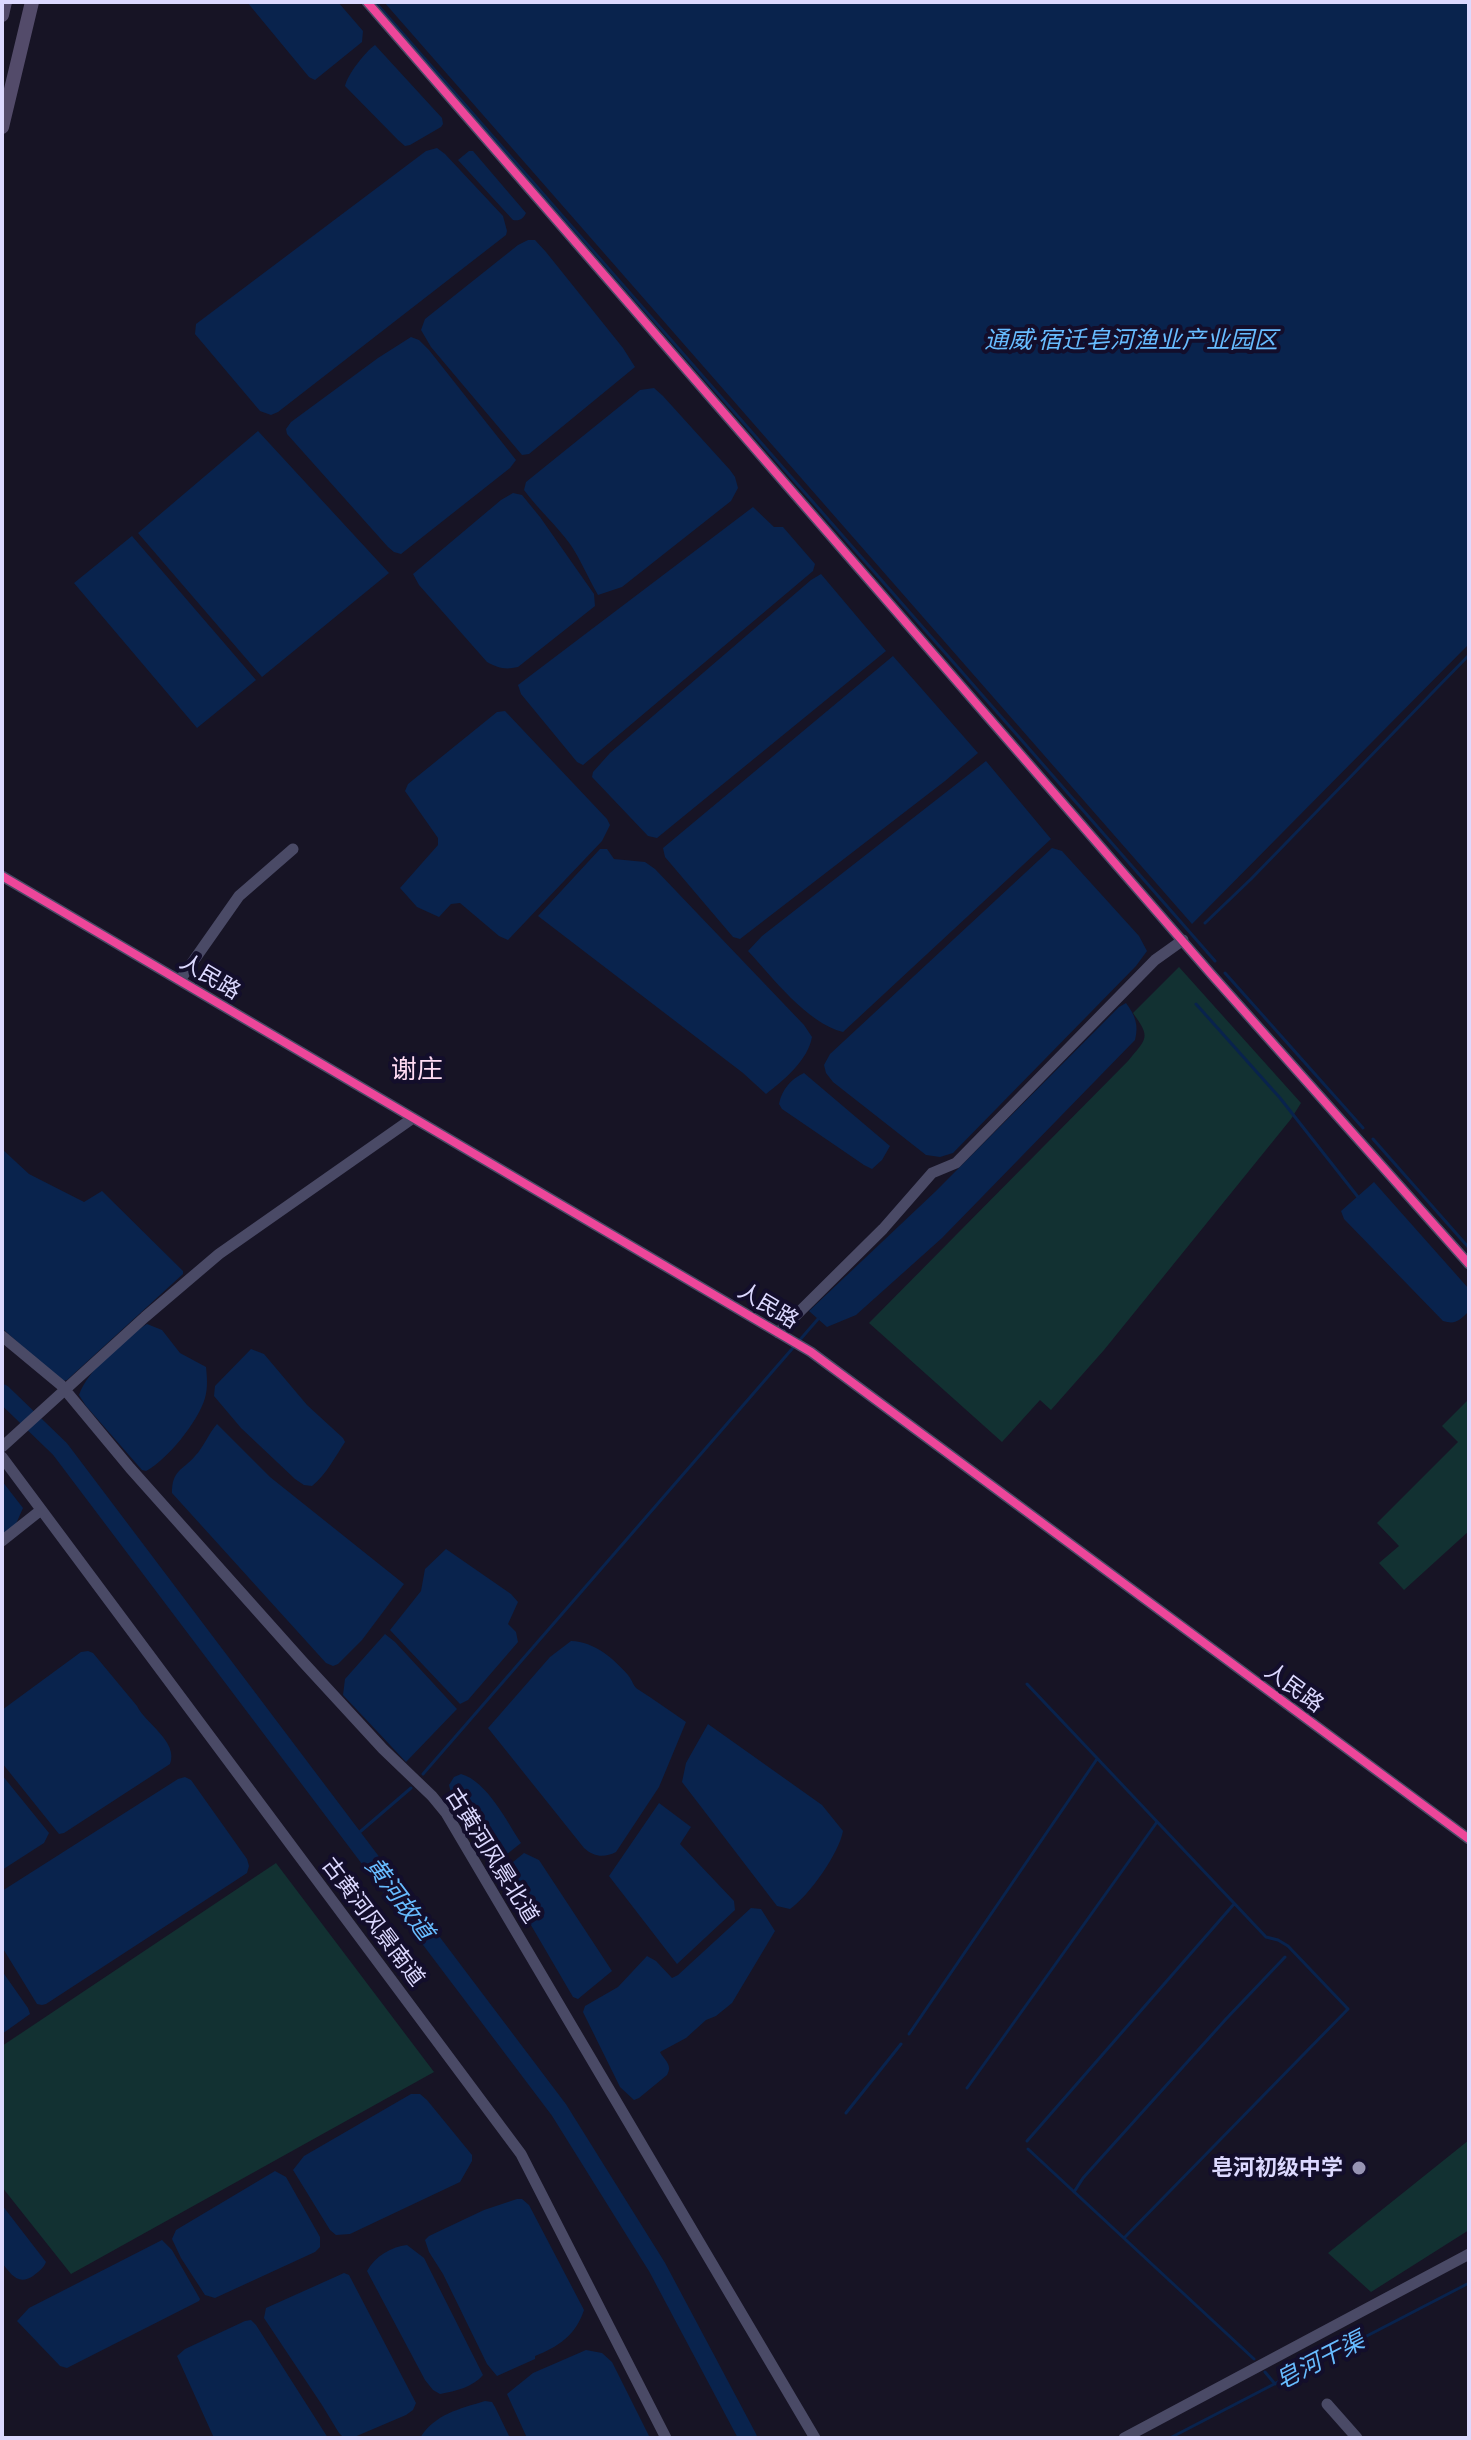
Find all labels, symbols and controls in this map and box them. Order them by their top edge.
water label: 通威·宿迁皂河渔业产业园区 [984,327,1278,355]
street label: 人民路 [175,949,245,1005]
district label: 谢庄 [391,1054,443,1086]
street label: 人民路 [733,1278,803,1334]
street label: 人民路 [1260,1658,1328,1718]
street label: 古黄河风景北道 [440,1784,544,1928]
water label: 黄河故道 [359,1852,439,1946]
street label: 古黄河风景南道 [316,1853,430,1991]
place label: 皂河初级中学 [1211,2155,1343,2181]
marker: 皂河初级中学 [1350,2159,1368,2177]
water label: 皂河干渠 [1271,2326,1369,2396]

